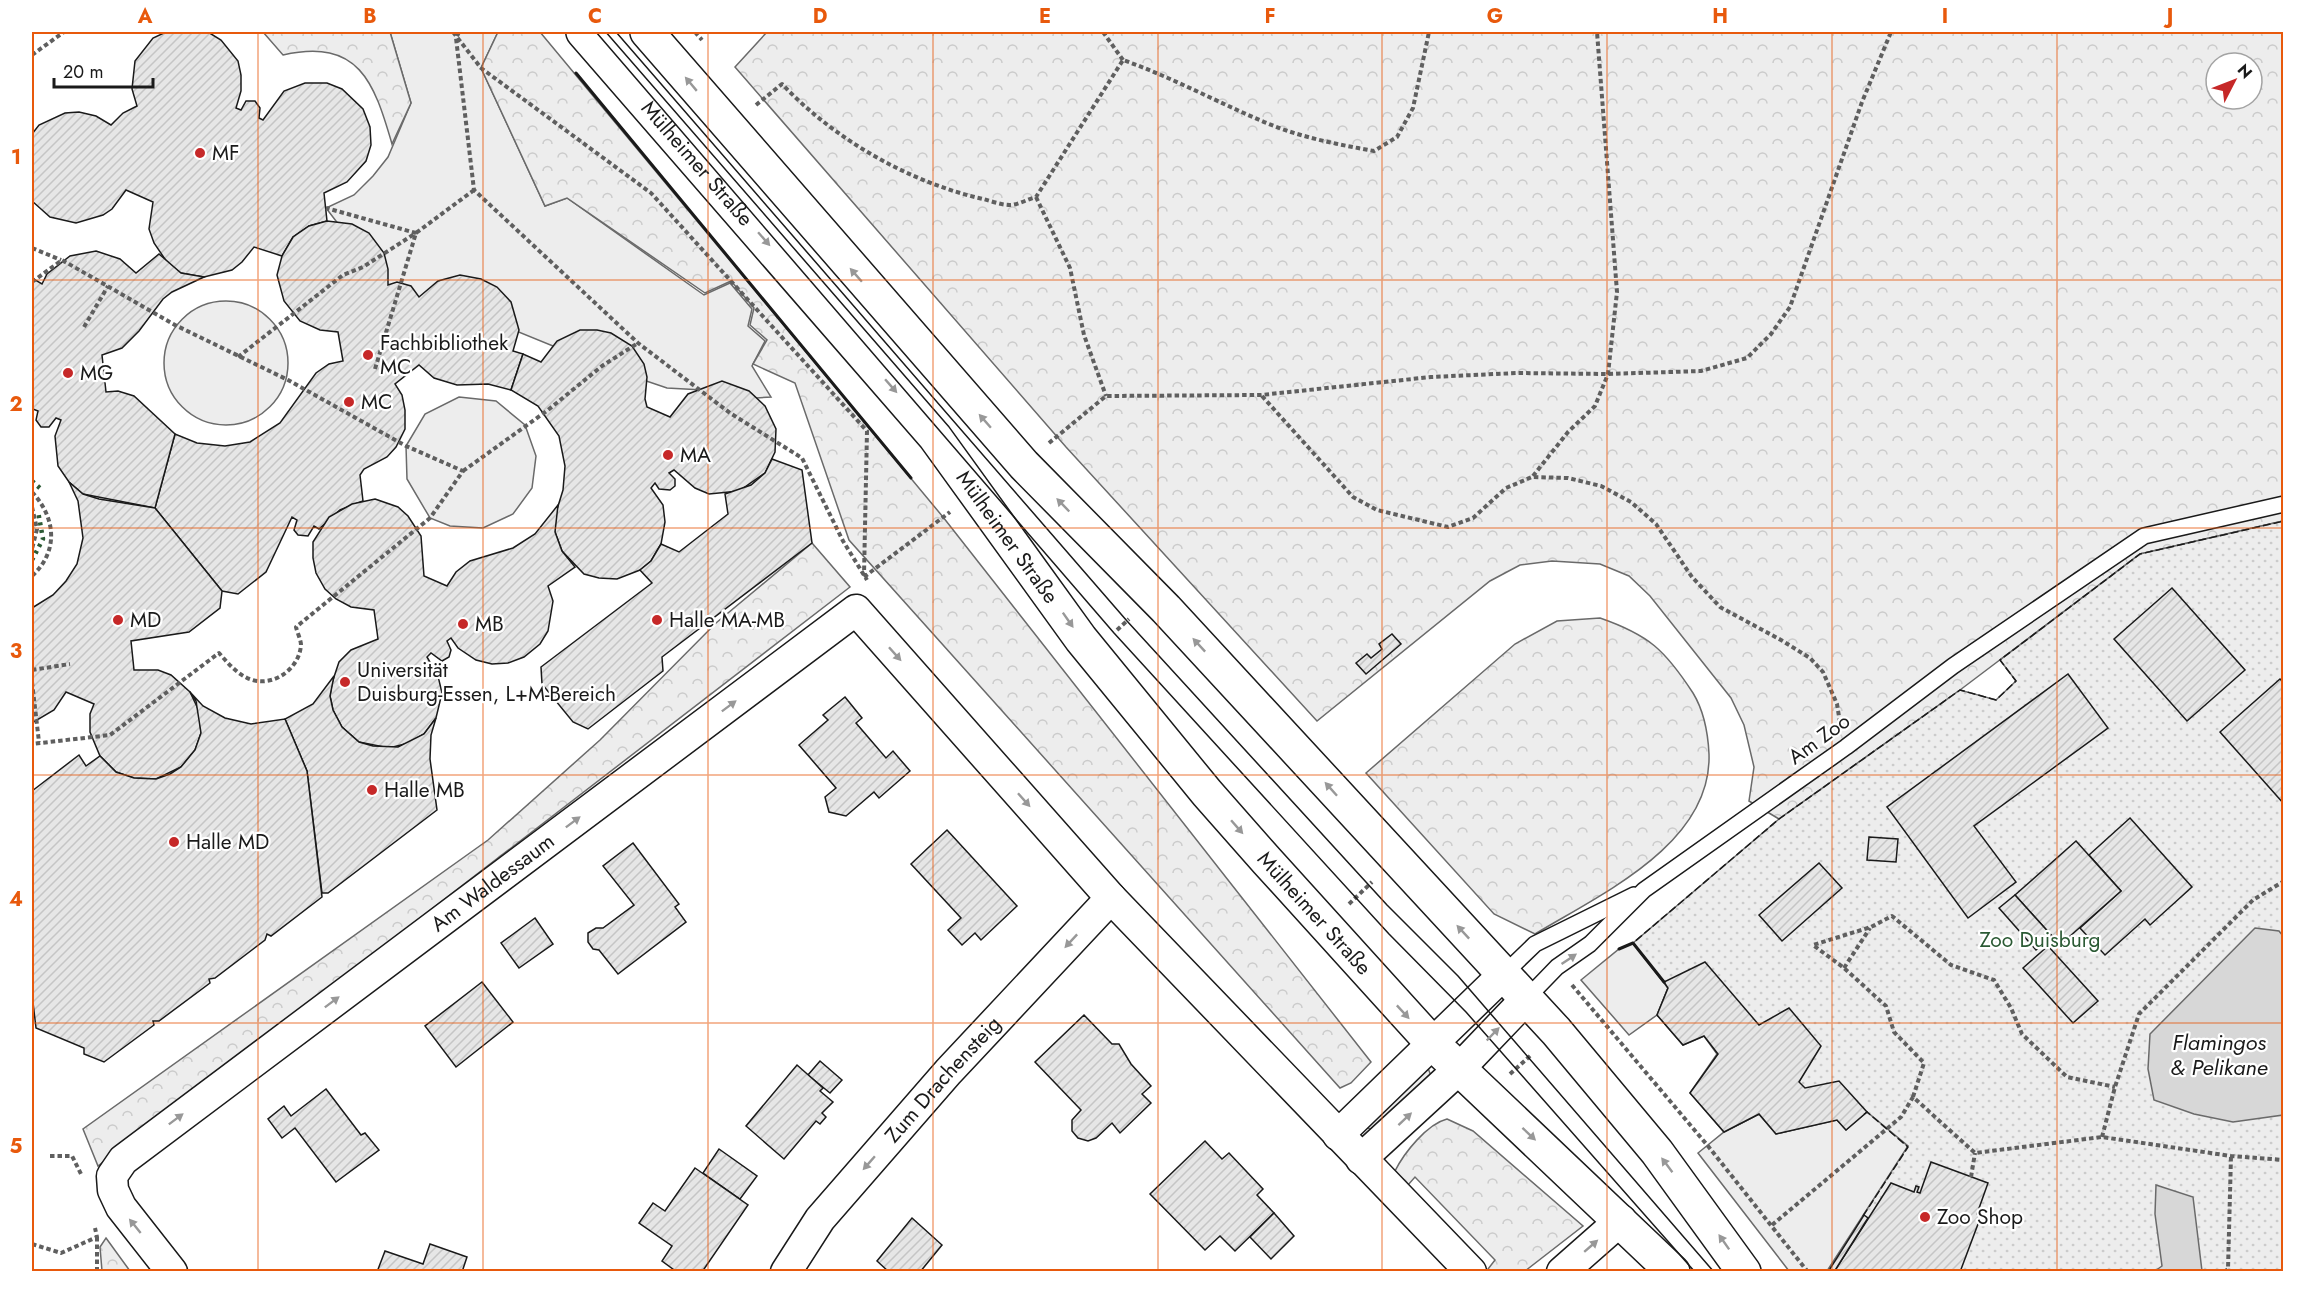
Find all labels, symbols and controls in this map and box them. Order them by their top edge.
text: A [137,2,153,31]
text: B [363,2,377,31]
text: C [588,2,602,31]
text: D [813,2,827,31]
text: E [1039,2,1051,31]
text: F [1264,2,1276,31]
text: G [1487,2,1503,31]
text: H [1712,2,1728,31]
text: I [1942,2,1948,31]
text: J [2163,2,2173,31]
scale bar [54,51,153,89]
north arrow [2204,51,2264,111]
text: 20 m [63,59,103,85]
text: N [2232,59,2258,84]
one-way arrow [685,77,698,92]
street label: Mülheimer Straße [634,94,760,233]
place label: MF [212,138,240,168]
text: 1 [11,143,21,172]
marker: MF [193,146,207,160]
one-way arrow [757,231,770,246]
one-way arrow [850,268,863,283]
place label: Fachbibliothek MC [380,328,509,382]
marker: Fachbibliothek MC [361,348,375,362]
place label: MG [80,358,113,388]
marker: MG [61,366,75,380]
one-way arrow [884,379,898,394]
place label: MC [361,387,392,417]
text: 2 [9,390,23,419]
marker: MC [342,395,356,409]
one-way arrow [979,414,992,429]
place label: MA [680,440,711,470]
marker: MA [661,448,675,462]
street label: Mülheimer Straße [949,464,1066,610]
one-way arrow [1056,498,1070,513]
place label: MD [130,605,161,635]
place label: Halle MA-MB [669,605,785,635]
place label: MB [475,609,504,639]
one-way arrow [1062,612,1073,628]
marker: MD [111,613,125,627]
marker: Halle MA-MB [650,613,664,627]
marker: MB [456,617,470,631]
text: 3 [10,637,22,666]
one-way arrow [1193,638,1206,653]
one-way arrow [888,646,901,661]
place label: Universität Duisburg-Essen, L+M-Bereich [357,655,616,709]
marker: Universität Duisburg-Essen, L+M-Bereich [338,675,352,689]
one-way arrow [721,700,736,712]
street label: Am Zoo [1782,706,1856,772]
place label: Halle MB [384,775,465,805]
one-way arrow [1325,782,1338,797]
marker: Halle MB [365,783,379,797]
one-way arrow [1017,792,1030,807]
one-way arrow [565,817,580,829]
one-way arrow [1230,819,1243,834]
street label: Am Waldessaum [425,826,561,939]
place label: Halle MD [186,827,269,857]
marker: Halle MD [167,835,181,849]
street label: Mülheimer Straße [1250,845,1378,982]
text: 4 [9,885,23,914]
one-way arrow [1457,925,1470,940]
park label: Zoo Duisburg [1979,925,2101,955]
one-way arrow [1064,934,1078,948]
one-way arrow [1560,953,1576,965]
one-way arrow [324,996,340,1008]
one-way arrow [1396,1004,1410,1019]
street label: Zum Drachensteig [878,1010,1008,1149]
water label: Flamingos & Pelikane [2170,1026,2268,1083]
one-way arrow [1485,1027,1499,1041]
one-way arrow [1397,1112,1412,1126]
one-way arrow [168,1113,184,1125]
one-way arrow [1521,1127,1536,1141]
text: 5 [10,1132,23,1161]
one-way arrow [863,1155,876,1170]
one-way arrow [1662,1158,1674,1173]
place label: Zoo Shop [1937,1202,2023,1232]
marker: Zoo Shop [1918,1210,1932,1224]
one-way arrow [129,1218,142,1234]
one-way arrow [1718,1234,1730,1250]
one-way arrow [1583,1240,1598,1253]

